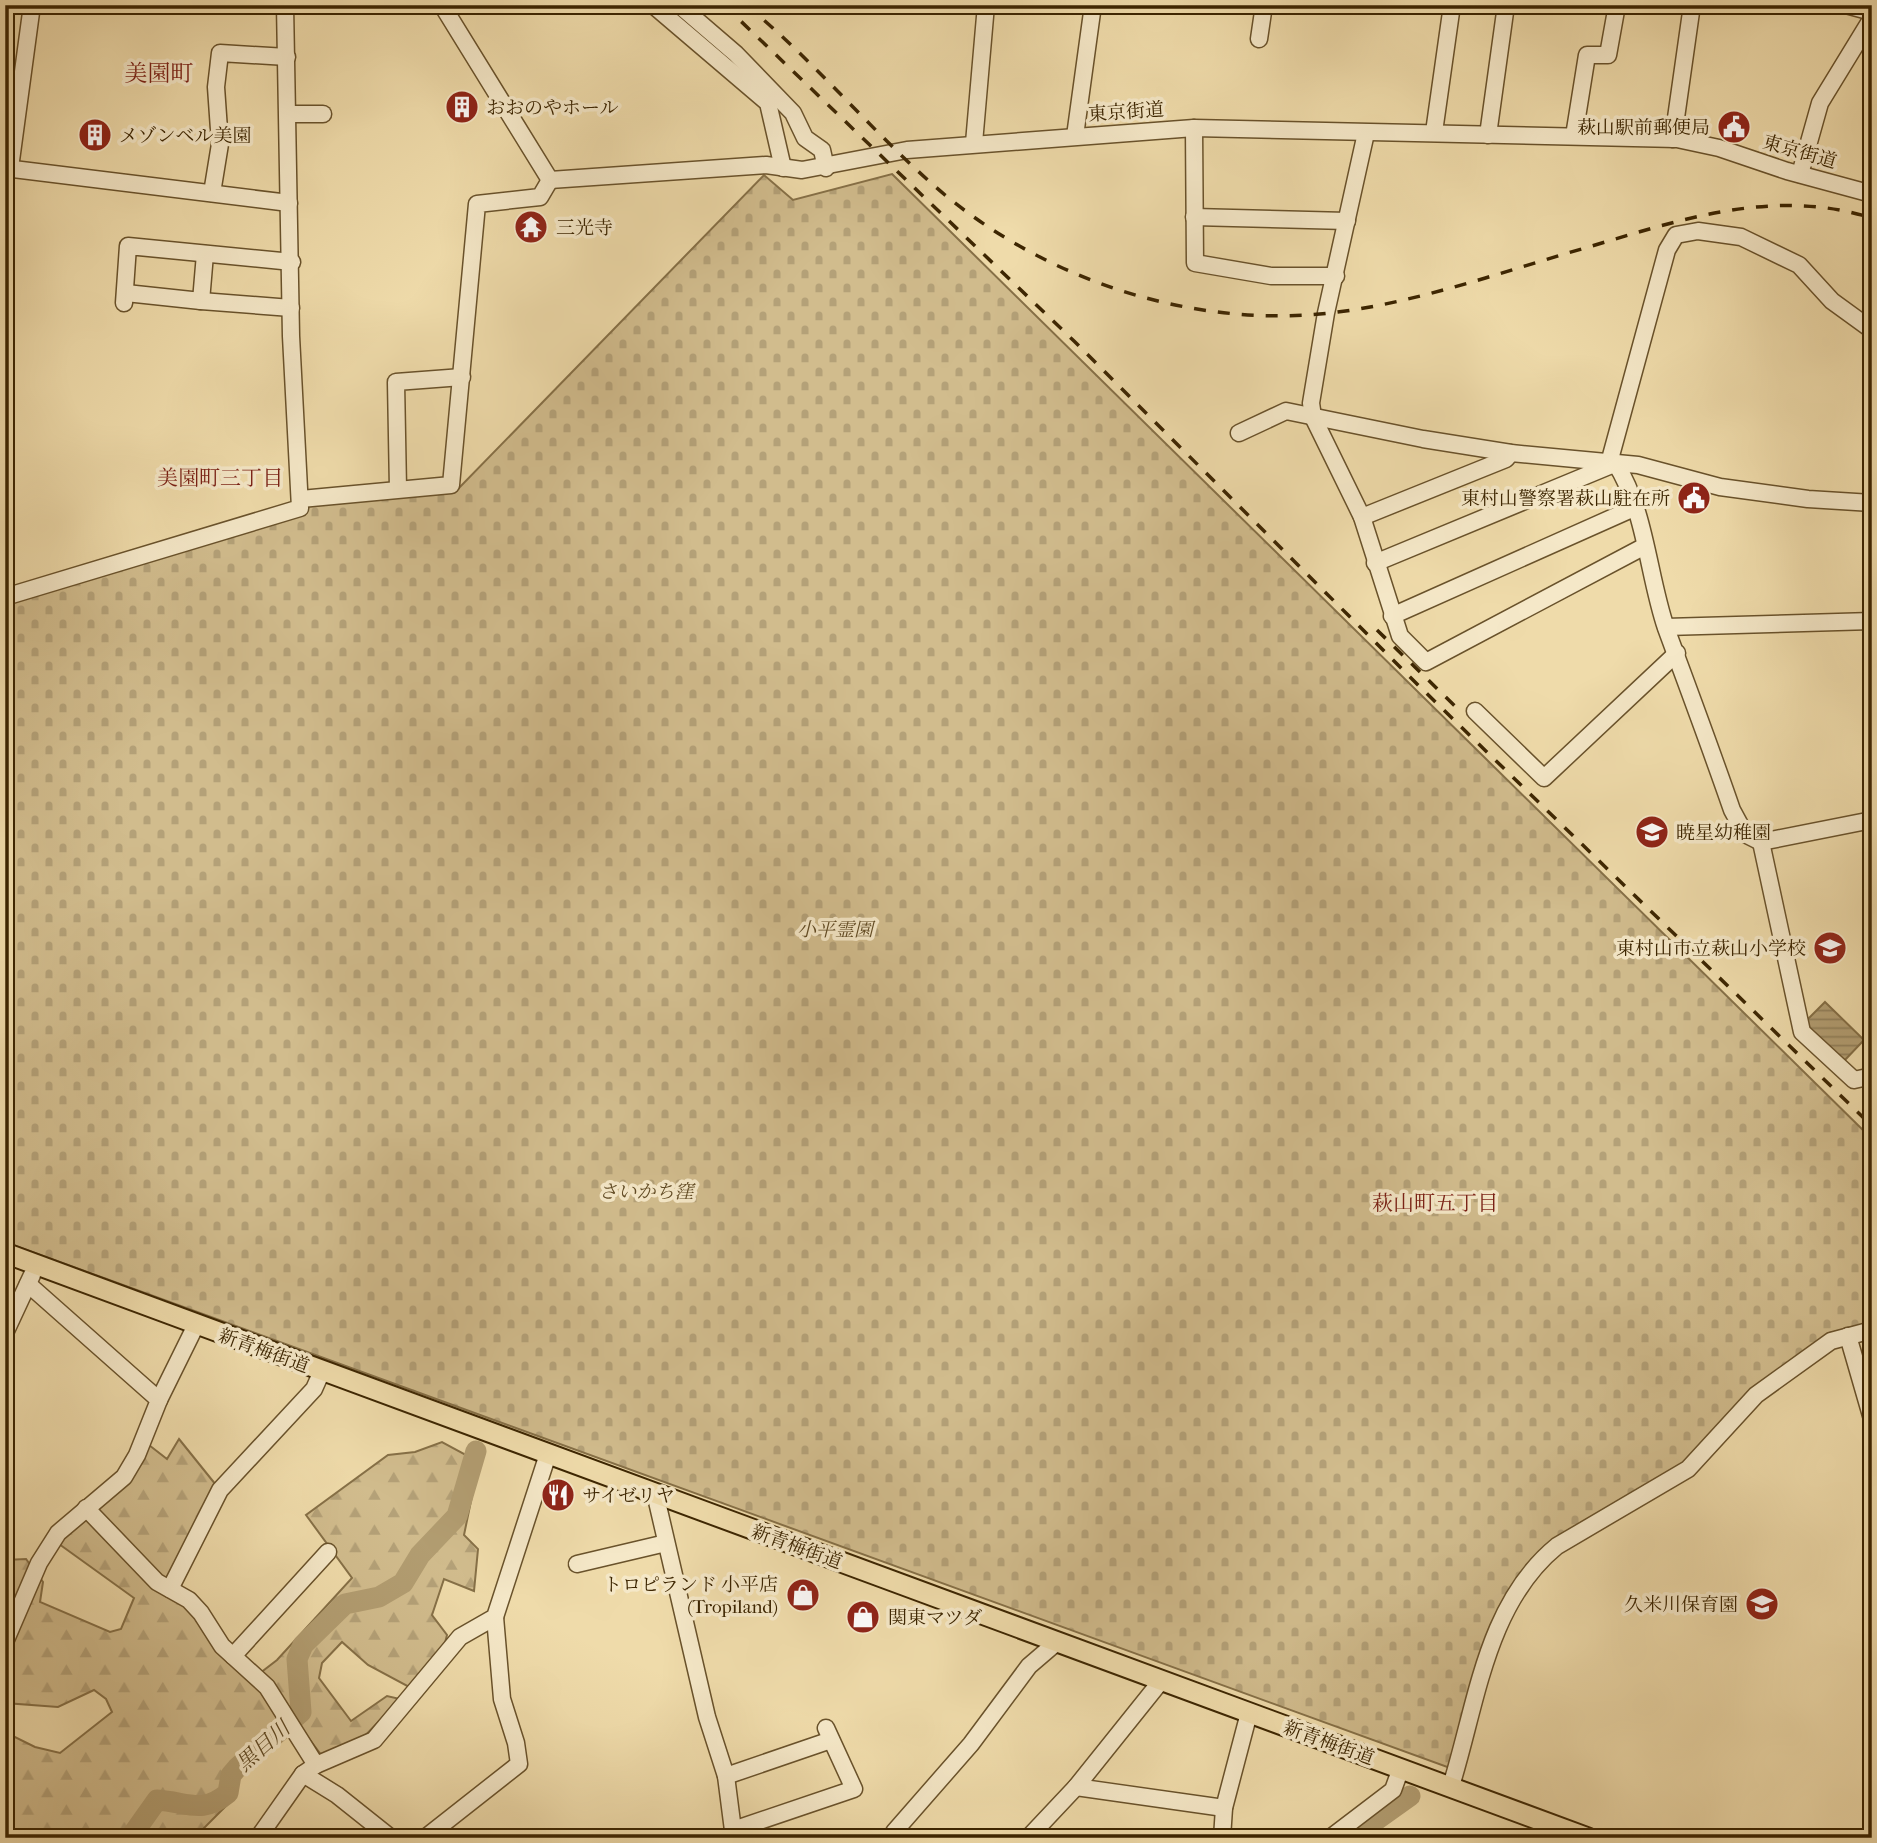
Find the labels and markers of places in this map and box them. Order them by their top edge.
building icon: おおのやホール [443,88,481,126]
place label: おおのやホール [486,97,619,119]
public building icon: 萩山駅前郵便局 [1715,108,1753,146]
building icon: メゾンベル美園 [76,116,114,154]
place label: 萩山駅前郵便局 [1577,117,1710,139]
place label: メゾンベル美園 [119,125,251,147]
temple icon: 三光寺 [512,208,550,246]
place label: 三光寺 [556,217,613,239]
public building icon: 東村山警察署萩山駐在所 [1675,479,1713,517]
place label: 東村山警察署萩山駐在所 [1461,488,1670,510]
school or university icon: 暁星幼稚園 [1633,813,1671,851]
place label: 暁星幼稚園 [1676,822,1771,844]
school or university icon: 東村山市立萩山小学校 [1811,929,1849,967]
place label: 東村山市立萩山小学校 [1616,938,1806,960]
restaurant icon: サイゼリヤ [539,1476,577,1514]
place label: サイゼリヤ [582,1485,675,1507]
place label: トロピランド 小平店 (Tropiland) [603,1574,778,1618]
shop icon: トロピランド 小平店 (Tropiland) [784,1576,822,1614]
school or university icon: 久米川保育園 [1743,1585,1781,1623]
place label: 久米川保育園 [1624,1594,1738,1616]
shop icon: 関東マツダ [844,1598,882,1636]
place label: 関東マツダ [888,1607,982,1629]

